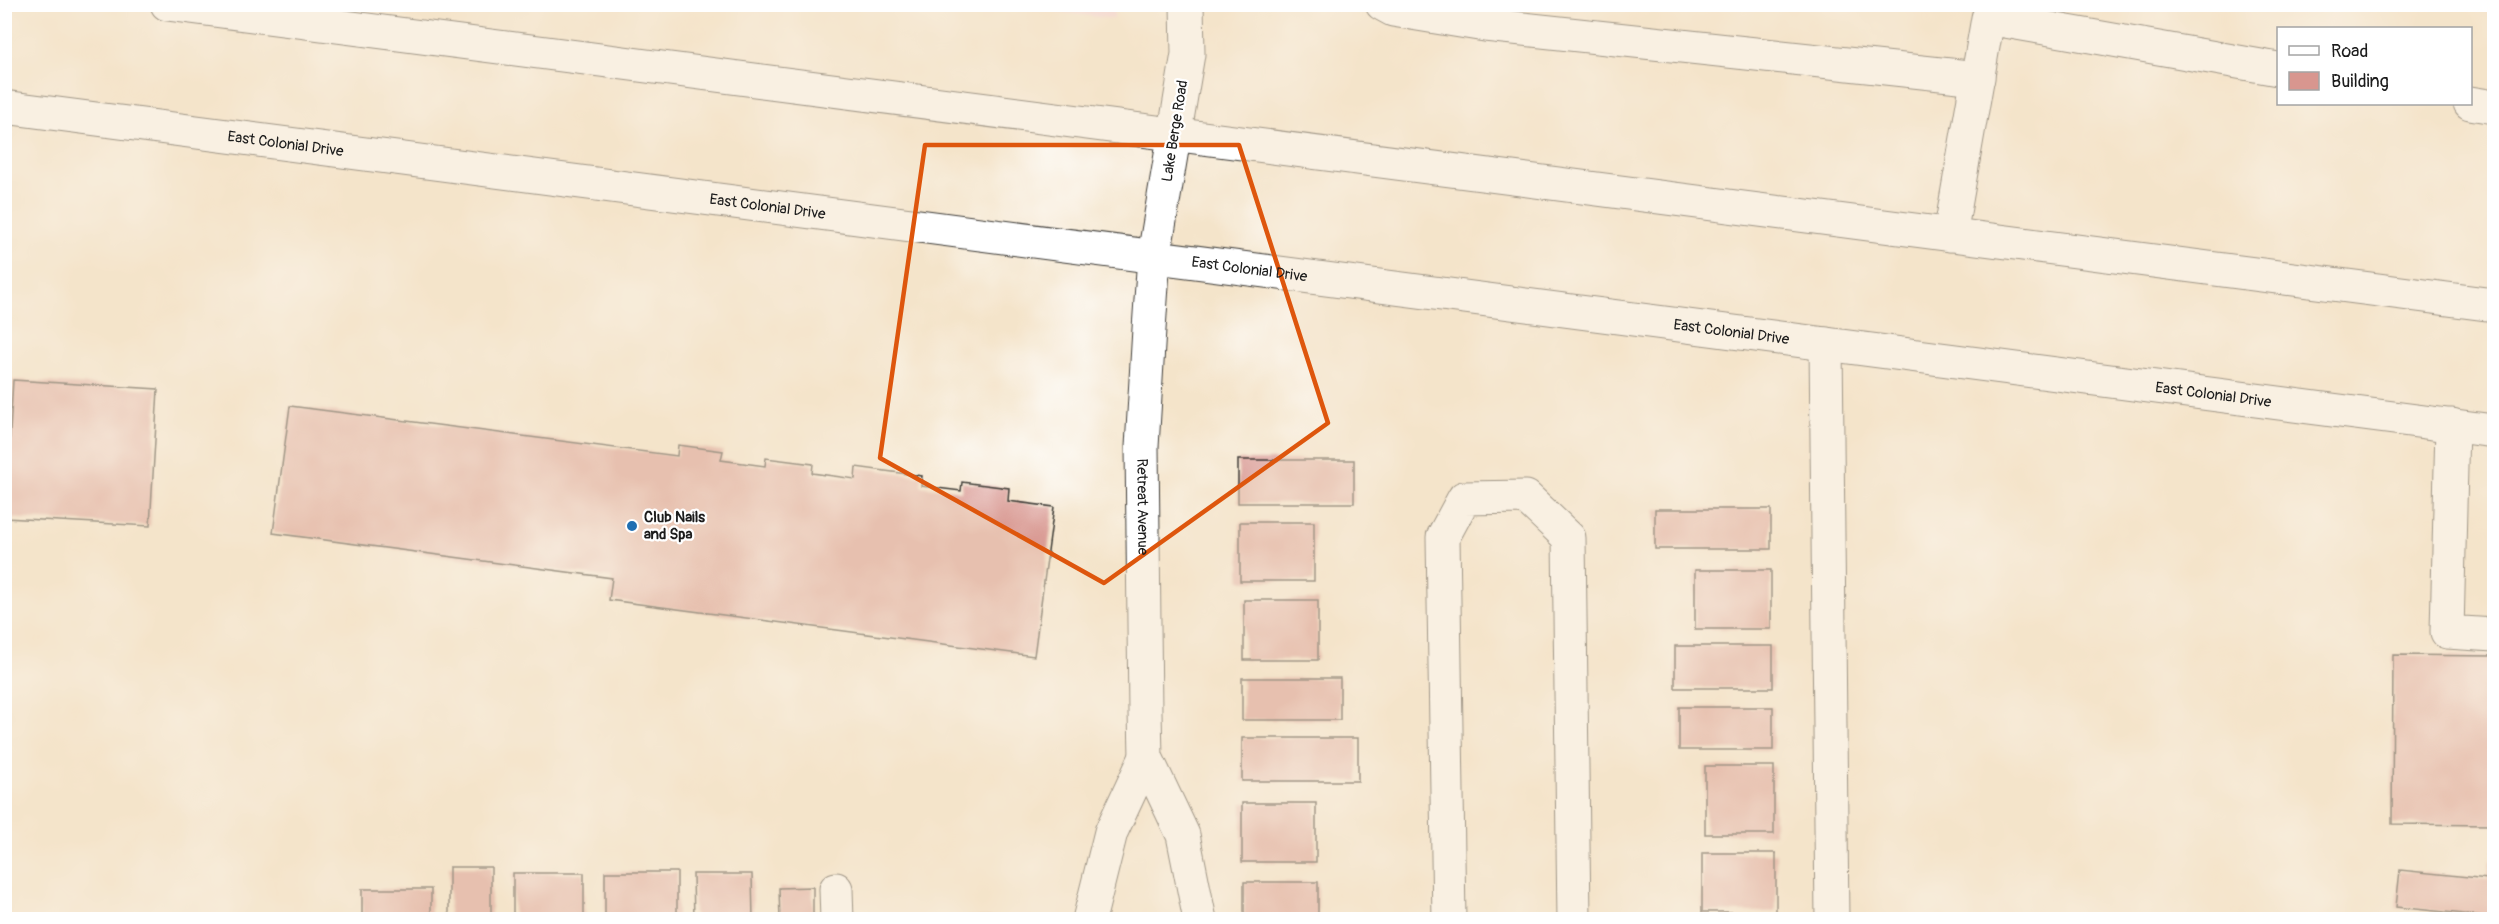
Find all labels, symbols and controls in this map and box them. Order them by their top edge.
legend [2277,27,2472,105]
text: Road [2331,40,2368,63]
text: Building [2331,70,2389,93]
street label: Lake Berge Road [1158,79,1192,183]
street label: East Colonial Drive [227,127,345,161]
street label: East Colonial Drive [708,189,827,223]
street label: East Colonial Drive [1190,252,1309,286]
street label: East Colonial Drive [1672,315,1791,349]
street label: East Colonial Drive [2154,378,2273,412]
street label: Retreat Avenue [1133,458,1153,556]
place label: Club Nails and Spa [644,508,705,544]
marker: Club Nails and Spa [625,519,639,533]

